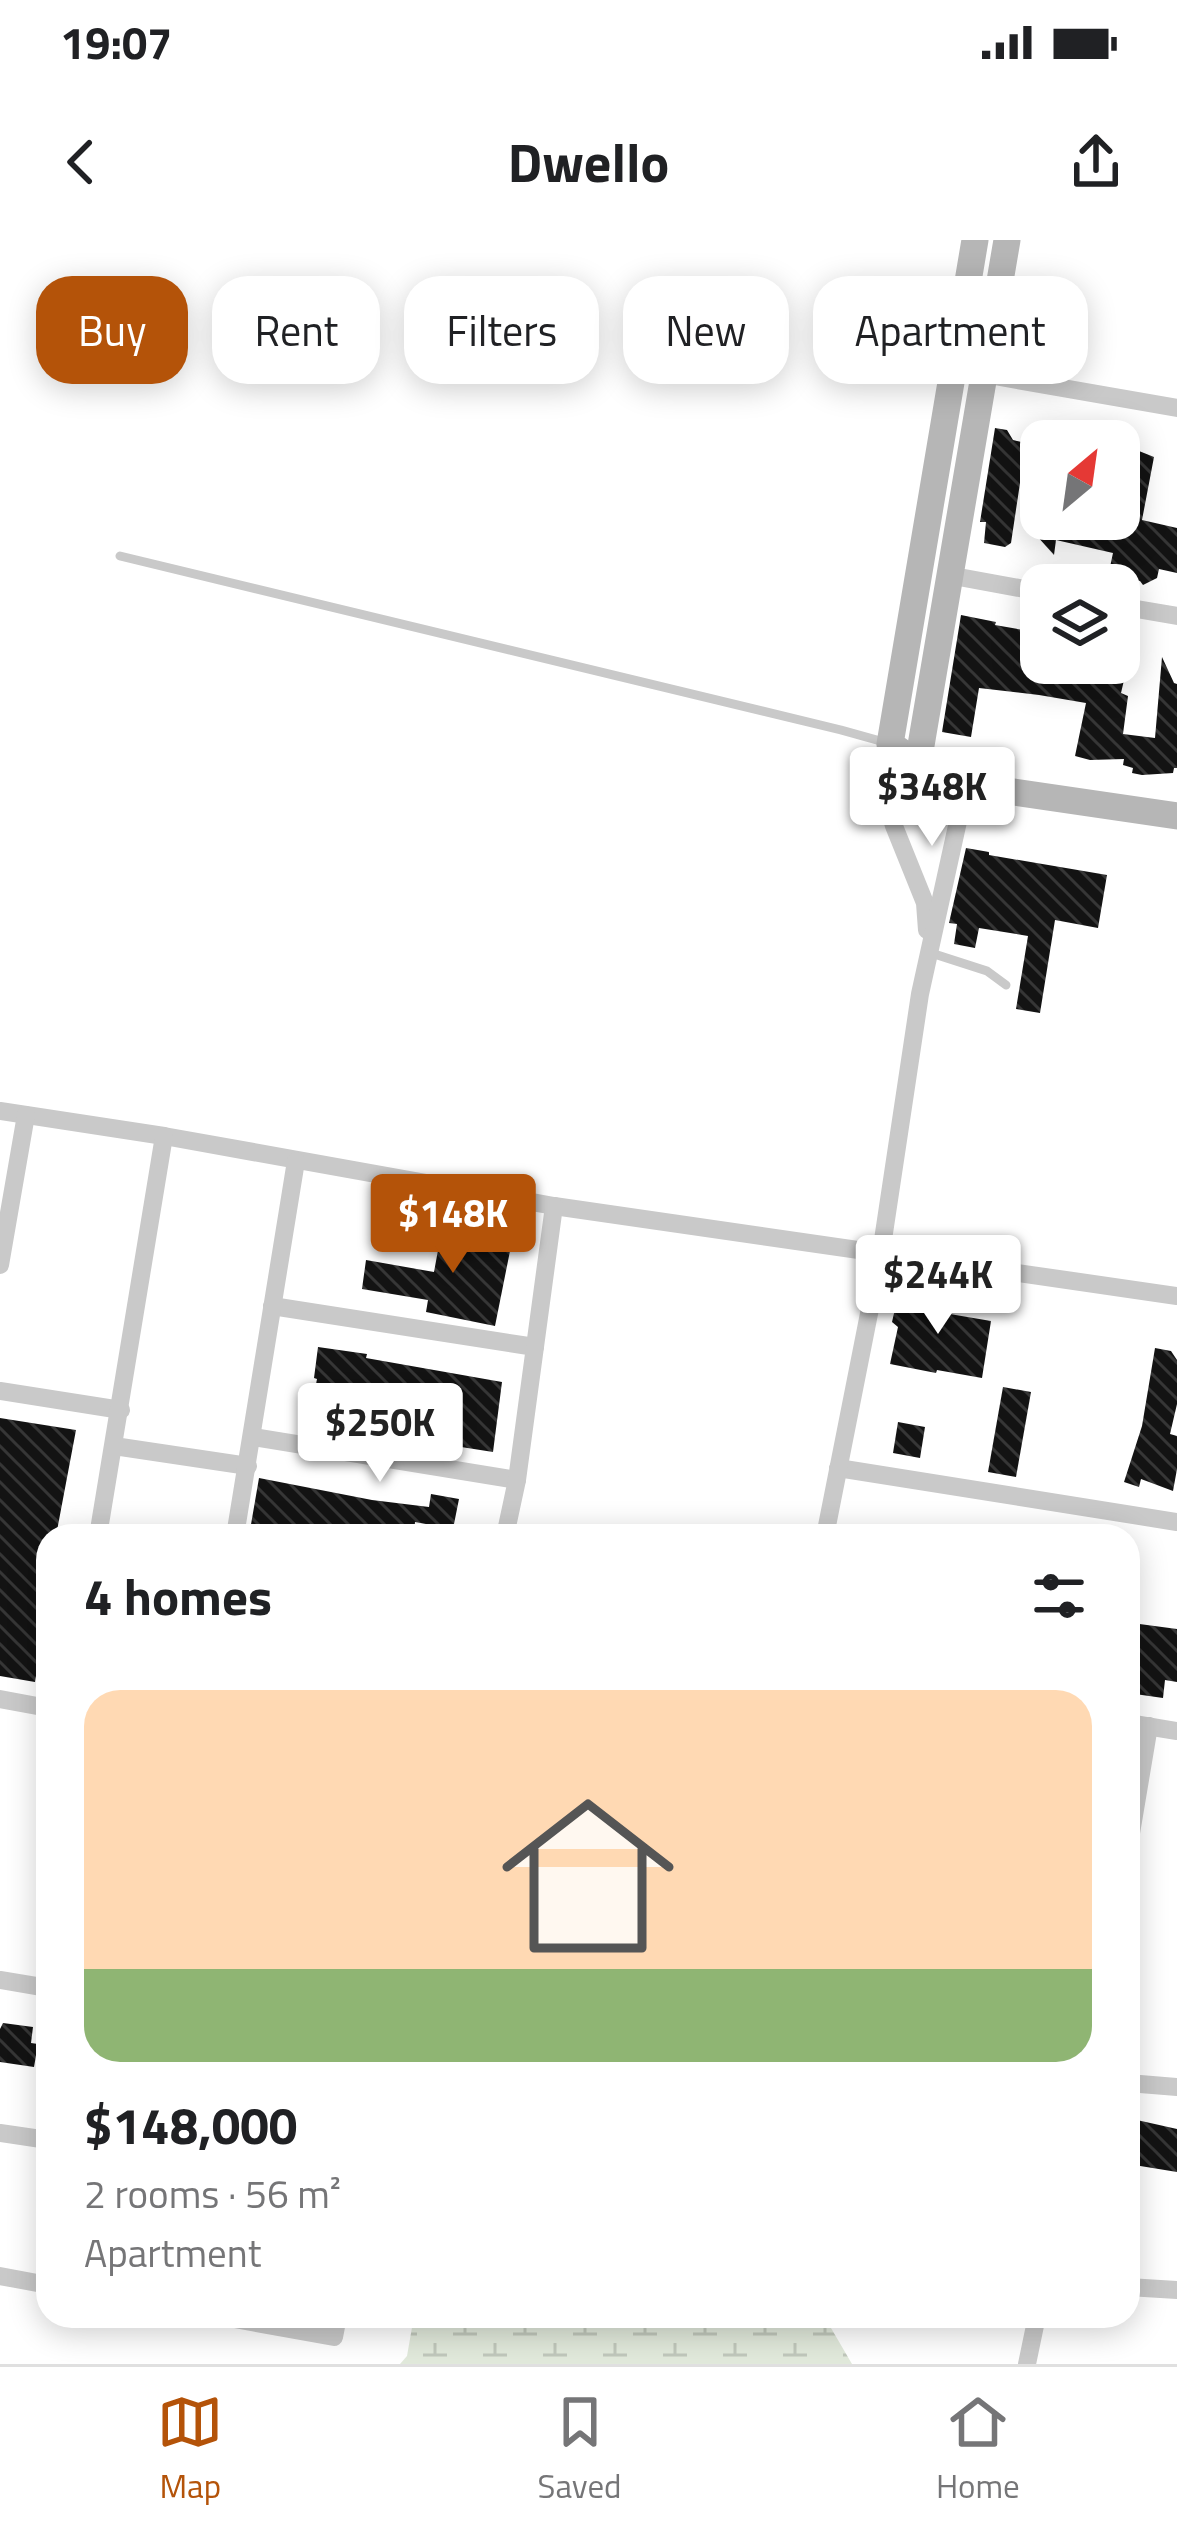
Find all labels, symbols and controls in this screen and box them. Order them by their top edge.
text: 19:07 [60,8,172,76]
text: Dwello [508,121,669,203]
icon: back [48,129,114,195]
icon: share [1063,129,1129,195]
chip: Buy [36,276,188,384]
chip: Rent [212,276,380,384]
chip: Filters [404,276,599,384]
chip: New [623,276,789,384]
chip: Apartment [813,276,1088,384]
north arrow [1020,420,1140,540]
map controls [1020,420,1140,684]
button: layers [1020,564,1140,684]
pin: $348K [848,747,1016,849]
text: $348K [877,756,987,815]
pin: $148K [369,1174,537,1276]
text: $148K [398,1183,508,1242]
pin: $244K [854,1235,1022,1337]
text: $244K [883,1244,993,1303]
pin: $250K [296,1383,464,1485]
text: $250K [325,1392,435,1451]
text: 4 homes [84,1557,272,1635]
icon: filters [1026,1563,1092,1629]
icon: home [480,1768,696,1984]
text: $148,000 [84,2086,297,2164]
text: 2 rooms · 56 m² [84,2164,341,2223]
text: Apartment [84,2223,261,2282]
tab: Map [157,2389,223,2511]
tab: Saved [538,2389,622,2511]
tab: Home [936,2389,1020,2511]

